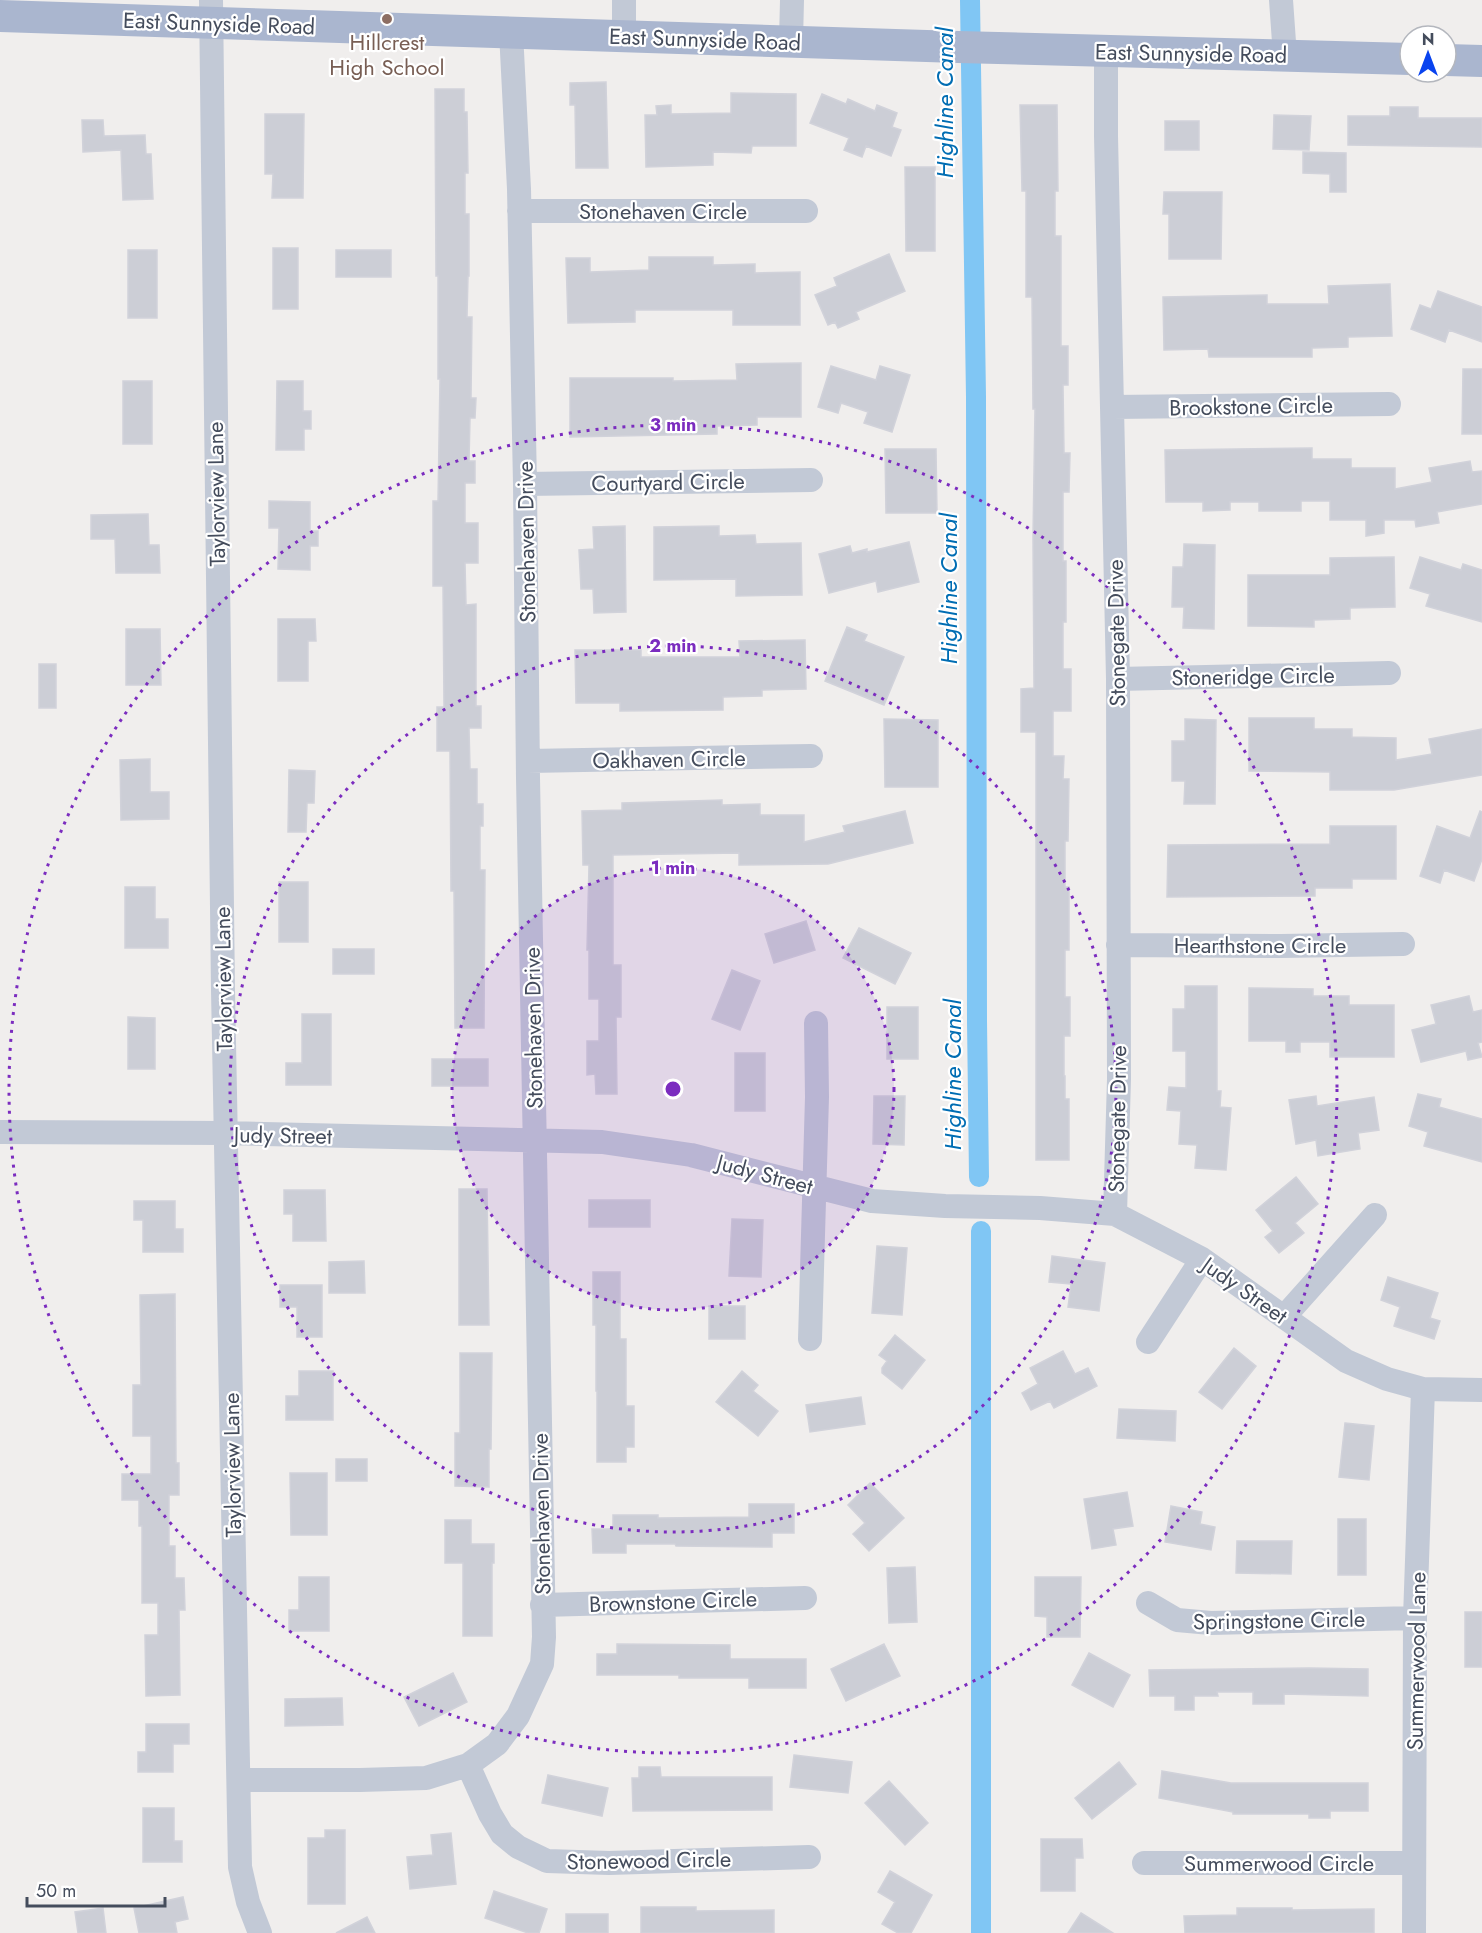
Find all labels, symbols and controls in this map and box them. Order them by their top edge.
street label: East Sunnyside Road [122,4,316,42]
marker: Hillcrest High School [380,12,394,26]
street label: East Sunnyside Road [608,20,802,58]
north arrow [1398,24,1458,84]
place label: Hillcrest High School [329,26,445,83]
water label: Highline Canal [927,26,962,179]
text: N [1422,28,1434,51]
street label: East Sunnyside Road [1095,35,1287,71]
street label: Stonehaven Circle [579,195,747,227]
street label: Brookstone Circle [1169,389,1333,423]
text: 3 min [650,412,696,438]
street label: Taylorview Lane [199,421,233,567]
street label: Stonehaven Drive [509,461,543,623]
street label: Courtyard Circle [591,465,745,499]
water label: Highline Canal [931,512,966,665]
street label: Stonegate Drive [1099,559,1133,707]
text: 2 min [649,633,697,659]
street label: Stoneridge Circle [1171,659,1335,693]
street label: Oakhaven Circle [592,742,746,776]
text: 1 min [651,855,695,881]
street label: Taylorview Lane [206,906,240,1052]
street label: Hearthstone Circle [1174,929,1346,961]
street label: Stonehaven Drive [516,947,550,1109]
water label: Highline Canal [935,998,970,1151]
street label: Stonegate Drive [1100,1045,1134,1193]
centre of rings [663,1079,683,1099]
street label: Judy Street [231,1118,333,1152]
street label: Judy Street [711,1145,817,1202]
street label: Judy Street [1193,1247,1295,1332]
street label: Taylorview Lane [215,1392,249,1538]
street label: Stonehaven Drive [524,1433,558,1595]
street label: Summerwood Lane [1398,1571,1434,1751]
street label: Brownstone Circle [588,1582,758,1620]
street label: Springstone Circle [1192,1602,1366,1638]
street label: Stonewood Circle [566,1843,732,1877]
street label: Summerwood Circle [1184,1847,1374,1879]
scale bar [27,1870,165,1908]
text: 50 m [36,1878,76,1904]

